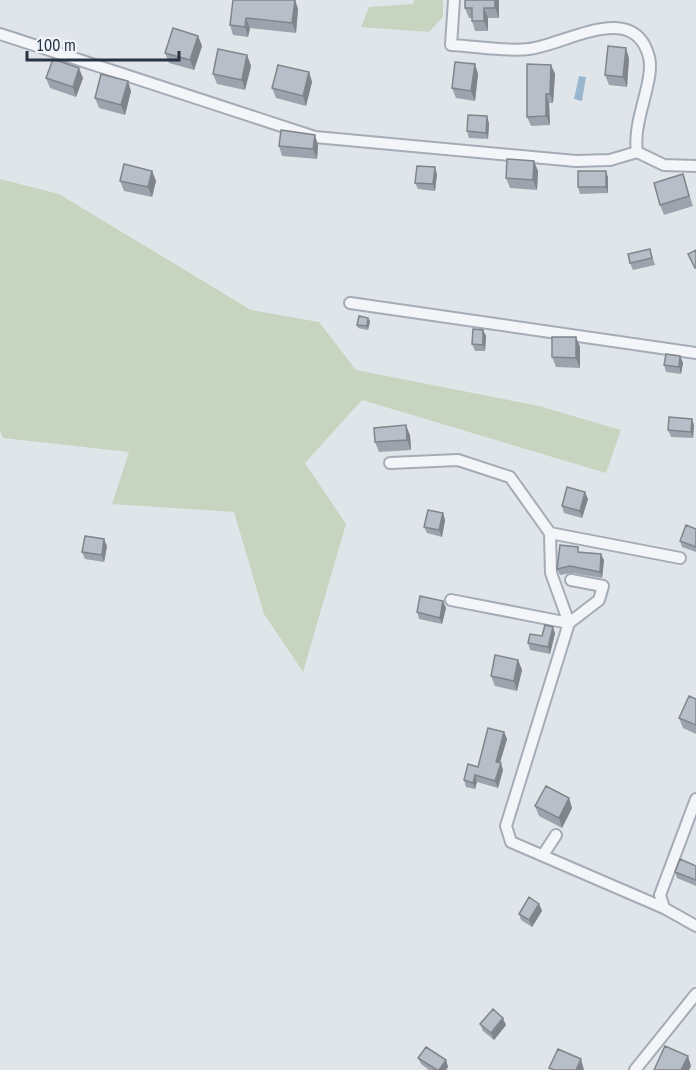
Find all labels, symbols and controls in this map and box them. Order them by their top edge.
scale bar [27,24,178,62]
text: 100 m [36,33,76,56]

